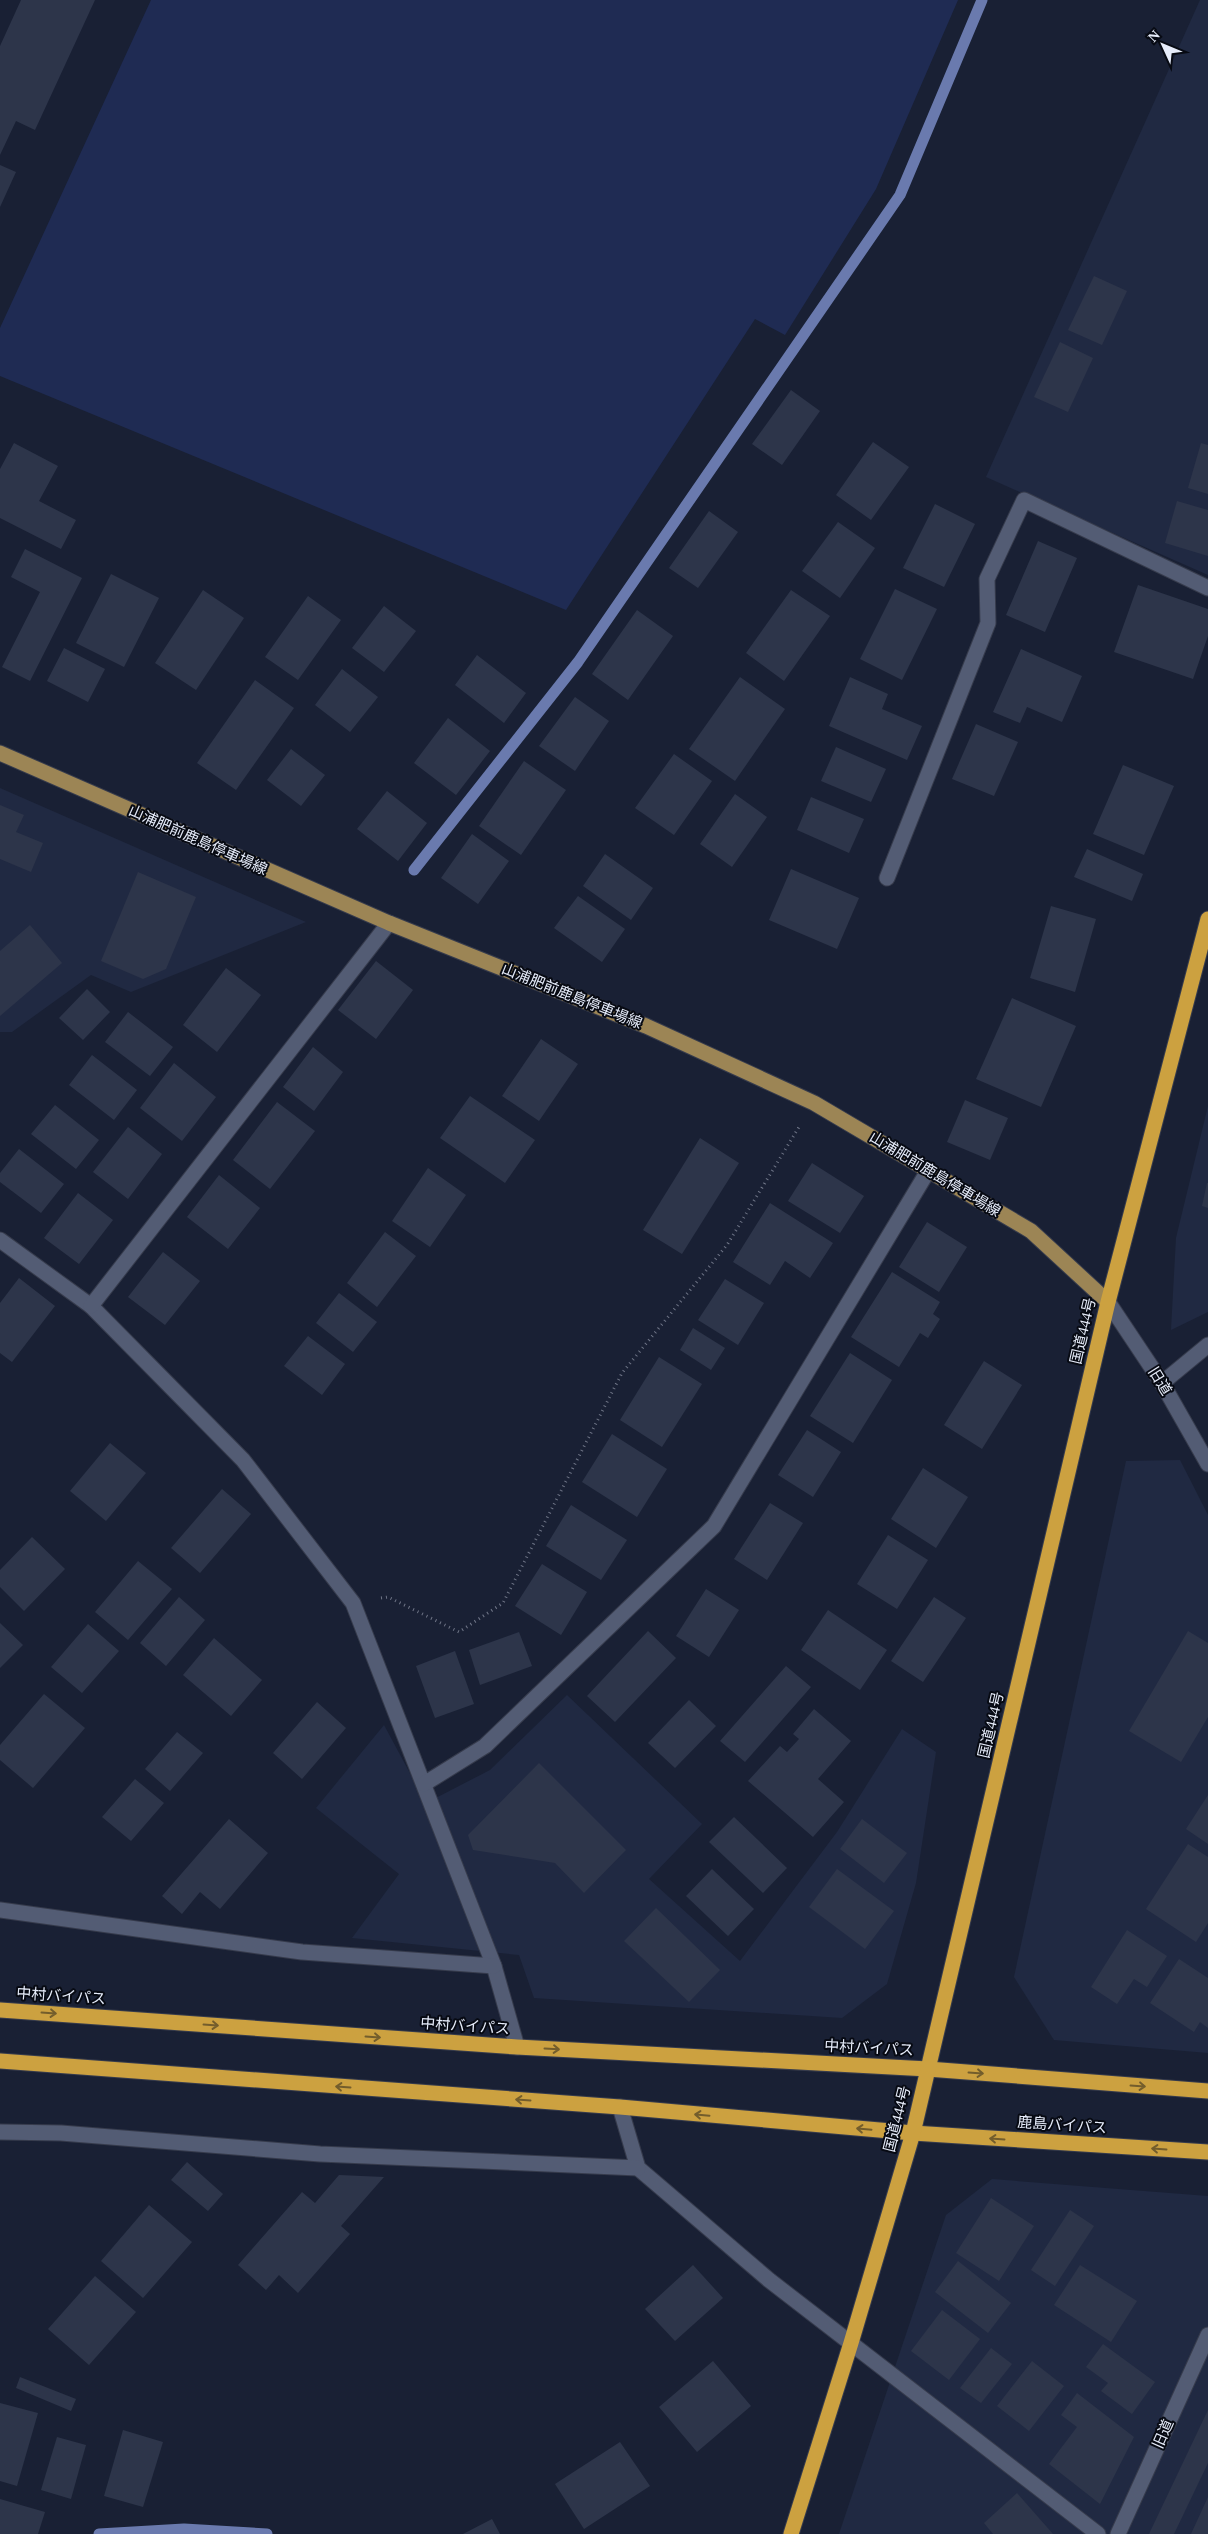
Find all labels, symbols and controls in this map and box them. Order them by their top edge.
north arrow [1138,20,1188,70]
text: N [1145,27,1163,45]
street label: 山浦肥前鹿島停車場線 [126,801,270,878]
street label: 山浦肥前鹿島停車場線 [499,960,645,1032]
street label: 山浦肥前鹿島停車場線 [867,1128,1004,1219]
street label: 国道444号 [1068,1296,1098,1366]
street label: 旧道 [1145,1364,1175,1398]
street label: 国道444号 [976,1690,1006,1760]
street label: 中村バイパス [16,1984,106,2007]
one-way arrow [40,2008,56,2018]
street label: 中村バイパス [420,2014,510,2037]
one-way arrow [202,2020,218,2029]
one-way arrow [364,2032,380,2041]
street label: 中村バイパス [824,2037,914,2058]
one-way arrow [544,2044,560,2053]
one-way arrow [968,2068,984,2078]
one-way arrow [1130,2081,1146,2091]
one-way arrow [336,2082,352,2091]
street label: 国道444号 [881,2084,913,2154]
one-way arrow [515,2095,531,2105]
one-way arrow [695,2110,711,2119]
street label: 鹿島バイパス [1017,2114,1107,2136]
one-way arrow [857,2124,873,2134]
one-way arrow [989,2134,1005,2143]
one-way arrow [1152,2145,1168,2154]
street label: 旧道 [1150,2417,1176,2451]

